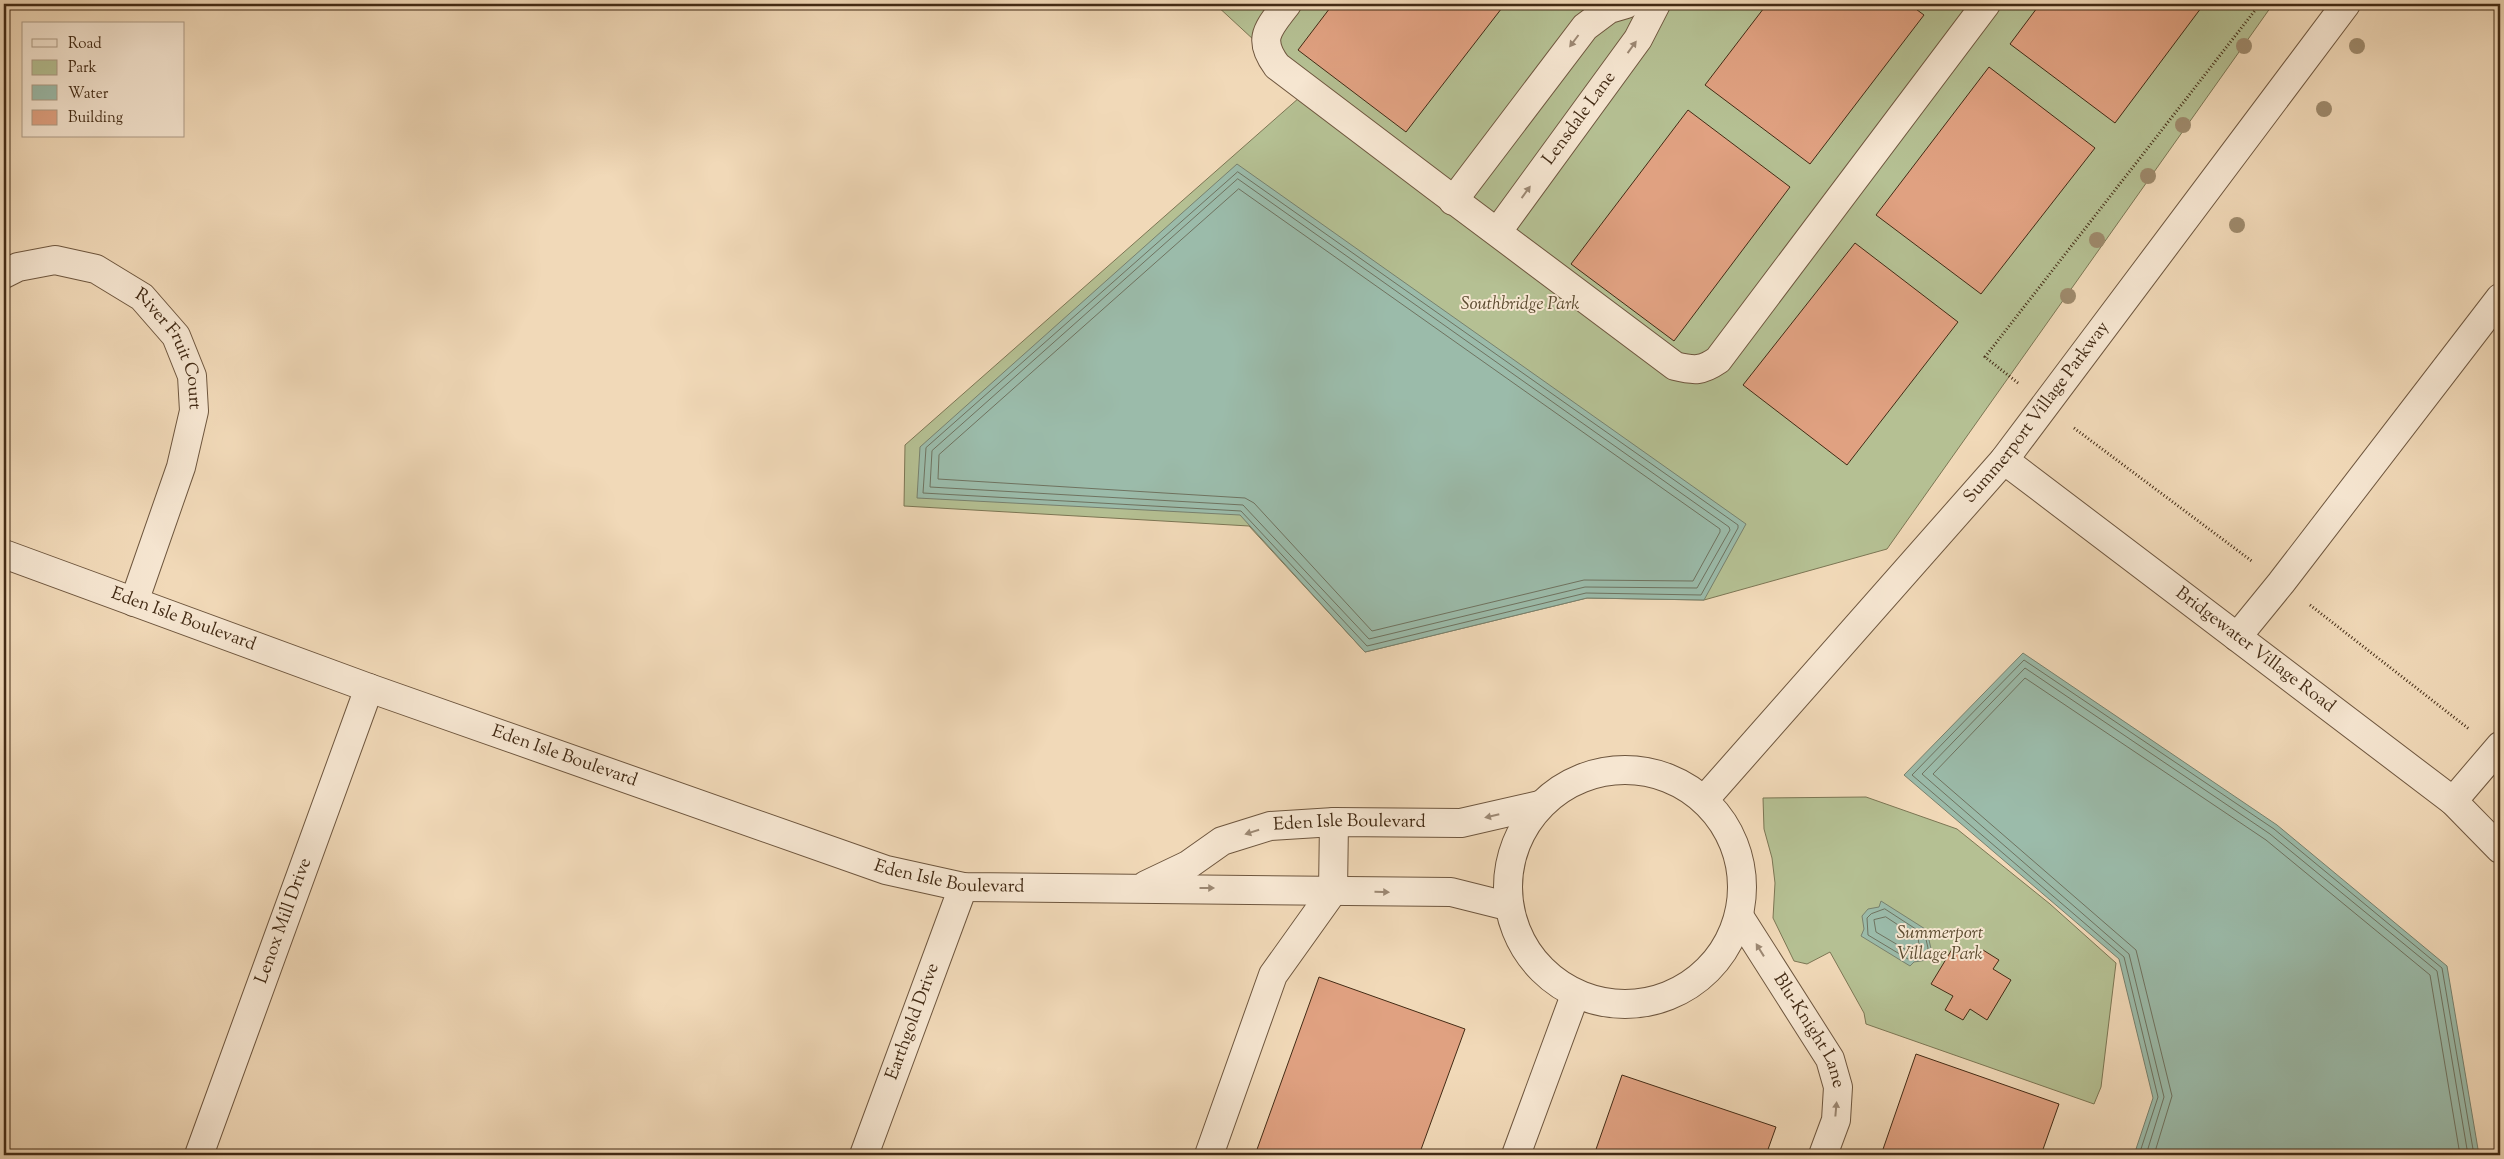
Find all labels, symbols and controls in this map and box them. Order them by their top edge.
legend [22,22,185,138]
text: Road [68,34,102,55]
one-way arrow [1569,34,1579,48]
one-way arrow [1627,40,1637,53]
text: Park [68,58,97,79]
street label: Lensdale Lane [1537,66,1623,171]
text: Water [68,84,109,105]
text: Building [68,108,123,129]
one-way arrow [1521,185,1531,199]
street label: River Fruit Court [130,282,207,410]
park label: Southbridge Park [1461,292,1579,318]
street label: Summerport Village Parkway [1958,316,2116,510]
street label: Eden Isle Boulevard [107,581,259,658]
street label: Bridgewater Village Road [2169,581,2340,720]
street label: Eden Isle Boulevard [488,719,641,794]
street label: Eden Isle Boulevard [1272,809,1426,839]
one-way arrow [1485,812,1500,820]
one-way arrow [1244,828,1259,836]
street label: Eden Isle Boulevard [870,854,1025,901]
street label: Lenox Mill Drive [249,855,319,988]
one-way arrow [1199,884,1215,892]
one-way arrow [1374,888,1390,896]
park label: Summerport Village Park [1897,921,1984,968]
one-way arrow [1756,944,1765,957]
street label: Earthgold Drive [880,960,947,1084]
street label: Blu-Knight Lane [1766,969,1851,1091]
one-way arrow [1833,1100,1841,1116]

